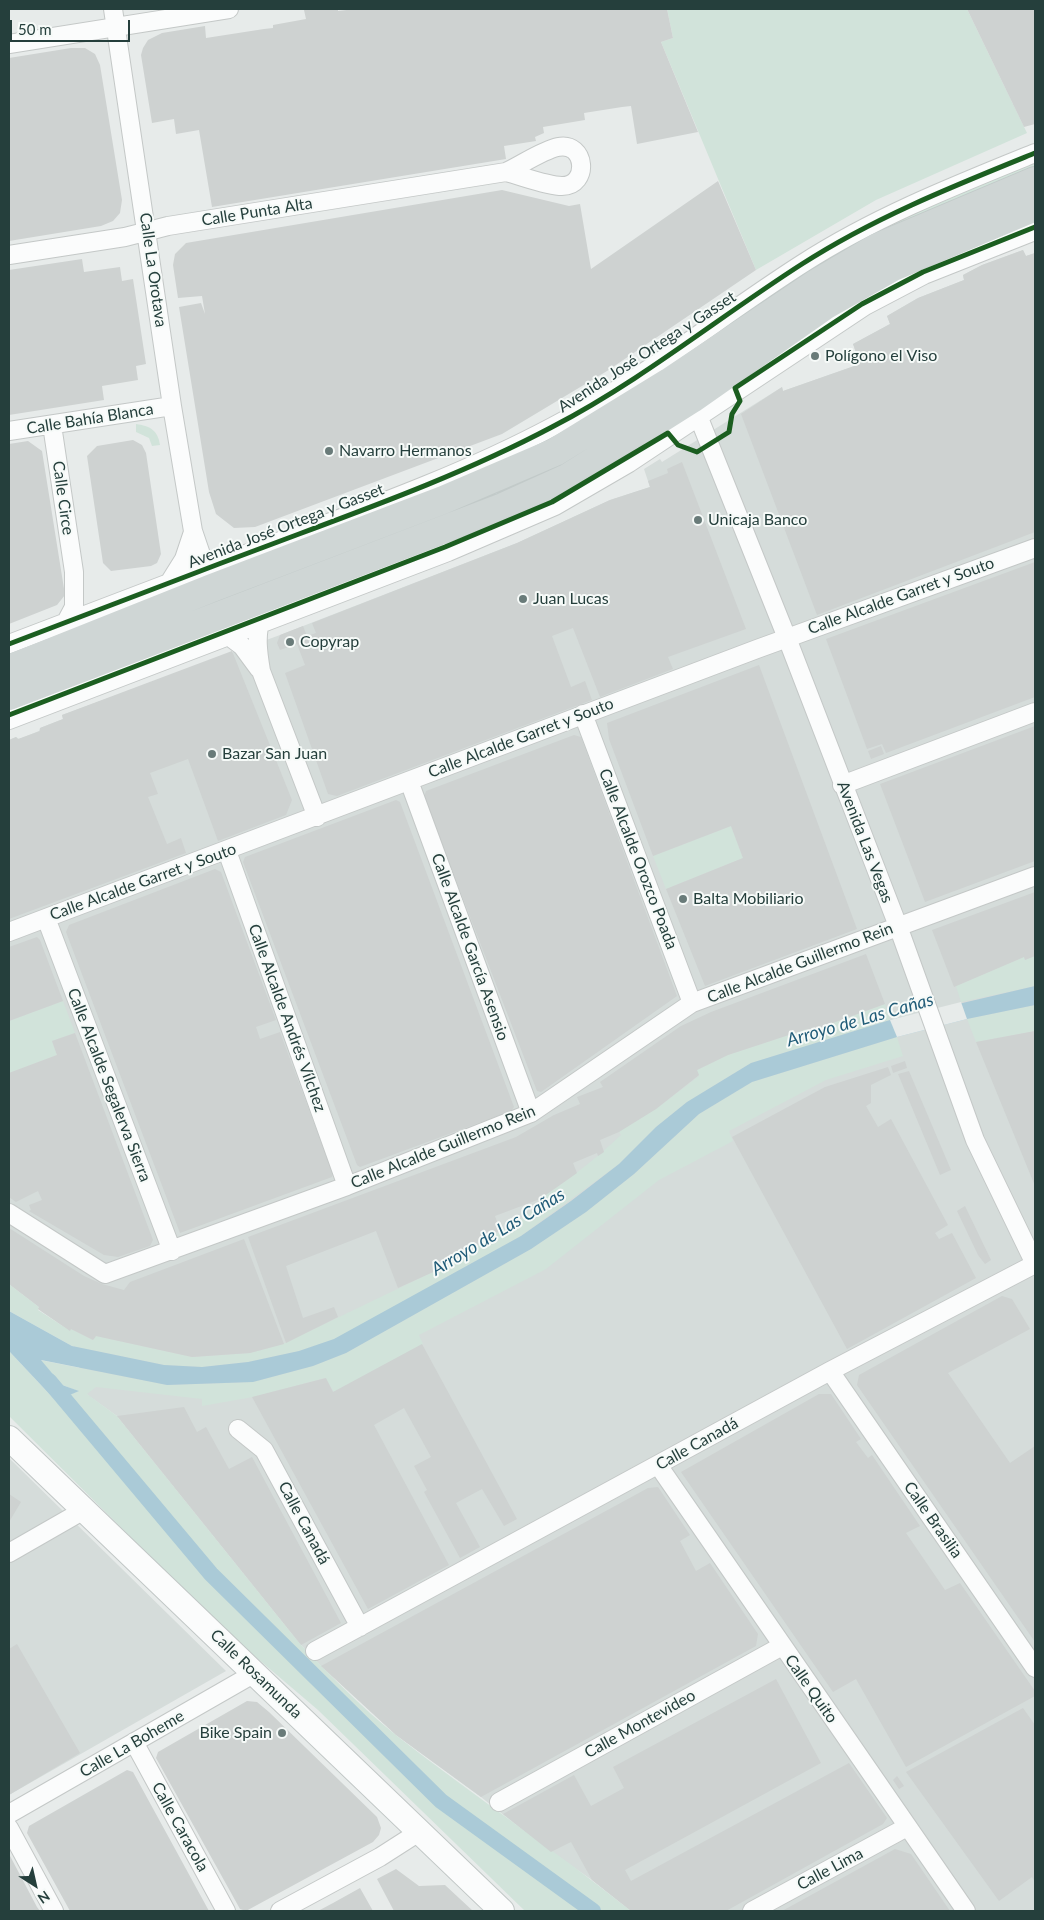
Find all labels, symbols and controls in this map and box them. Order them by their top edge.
scale bar [12,10,132,42]
text: 50 m [18,20,52,38]
street label: Calle Punta Alta [200,194,314,230]
street label: Calle La Orotava [135,211,171,329]
street label: Avenida José Ortega y Gasset [554,287,740,417]
place label: Polígono el Viso [825,346,937,366]
marker: Polígono el Viso [809,350,821,362]
street label: Calle Bahía Blanca [25,399,155,439]
place label: Navarro Hermanos [339,441,472,461]
marker: Navarro Hermanos [323,445,335,457]
street label: Calle Circe [48,460,78,536]
street label: Avenida José Ortega y Gasset [185,480,387,572]
place label: Unicaja Banco [708,510,807,530]
marker: Unicaja Banco [692,514,704,526]
street label: Calle Alcalde Garret y Souto [805,553,997,639]
place label: Juan Lucas [533,589,609,609]
marker: Juan Lucas [517,593,529,605]
place label: Copyrap [300,632,359,652]
marker: Copyrap [284,636,296,648]
street label: Calle Alcalde Garret y Souto [426,694,616,782]
place label: Bazar San Juan [222,744,327,764]
marker: Bazar San Juan [206,748,218,760]
street label: Calle Alcalde Orozco Poada [595,766,681,952]
street label: Avenida Las Vegas [833,778,897,906]
street label: Calle Alcalde Garret y Souto [47,839,239,925]
street label: Calle Alcalde García Asensio [427,851,513,1043]
place label: Balta Mobiliario [693,889,804,909]
marker: Balta Mobiliario [677,893,689,905]
street label: Calle Alcalde Guillermo Rein [704,919,896,1007]
street label: Calle Alcalde Andrés Vílchez [244,921,330,1115]
street label: Calle Alcalde Segalerva Sierra [63,985,155,1185]
water label: Arroyo de Las Cañas [784,989,936,1051]
street label: Calle Alcalde Guillermo Rein [348,1101,538,1193]
water label: Arroyo de Las Cañas [427,1184,569,1280]
street label: Calle Canadá [652,1414,742,1474]
street label: Calle Canadá [274,1478,334,1568]
street label: Calle Brasilia [900,1478,966,1562]
street label: Calle Rosamunda [206,1625,306,1723]
street label: Calle Quito [780,1651,842,1727]
street label: Calle Montevideo [581,1686,699,1762]
street label: Calle La Boheme [76,1706,188,1782]
place label: Bike Spain [200,1723,272,1743]
marker: Bike Spain [276,1727,288,1739]
street label: Calle Caracola [148,1779,212,1875]
street label: Calle Lima [794,1844,866,1894]
north arrow [10,1860,60,1910]
text: N [35,1888,53,1908]

